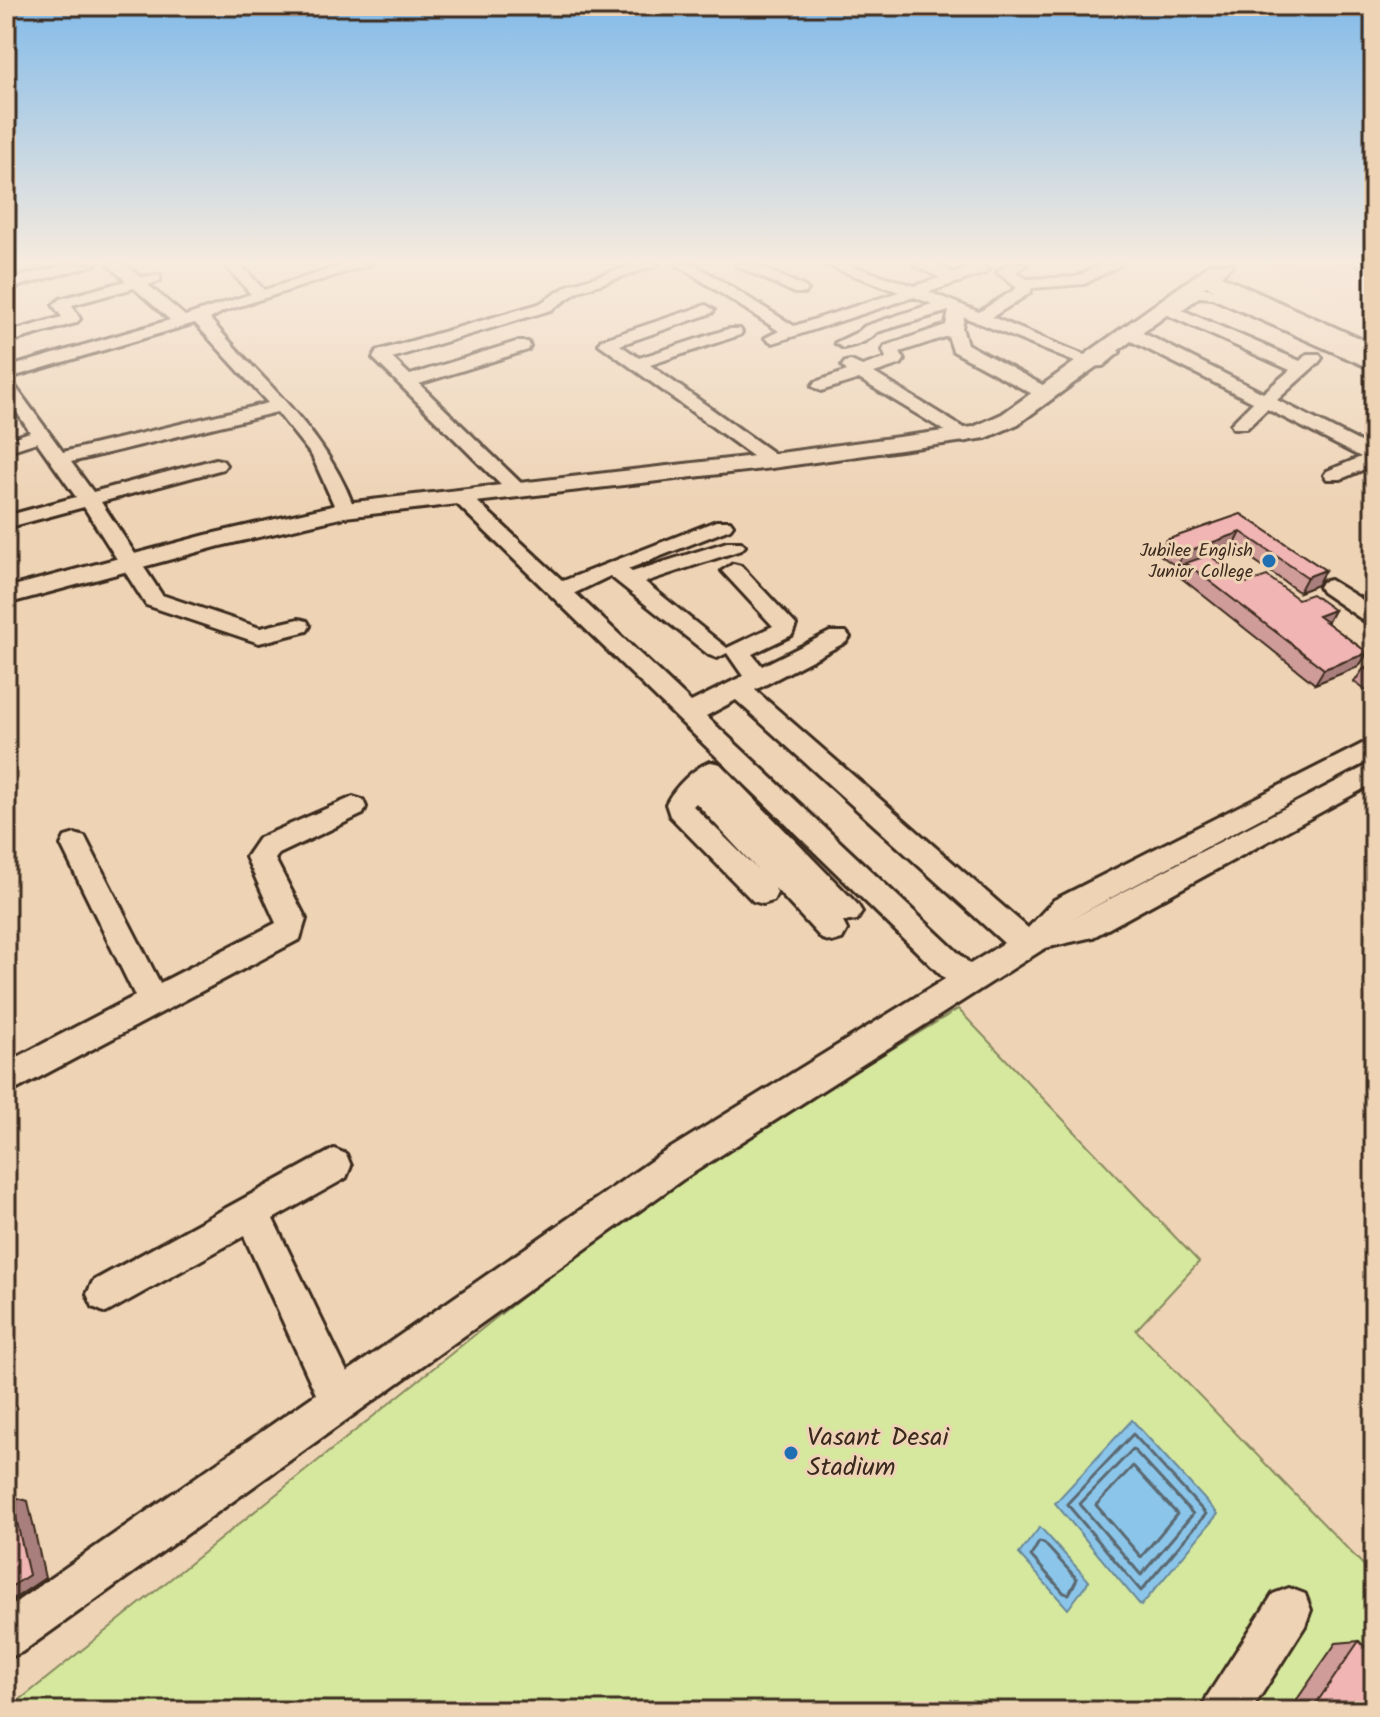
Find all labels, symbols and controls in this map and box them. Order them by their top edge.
place label: Jubilee English Junior College [1140,537,1253,587]
marker: Jubilee English Junior College [1260,552,1278,570]
place label: Vasant Desai Stadium [807,1417,950,1489]
marker: Vasant Desai Stadium [782,1444,800,1462]

